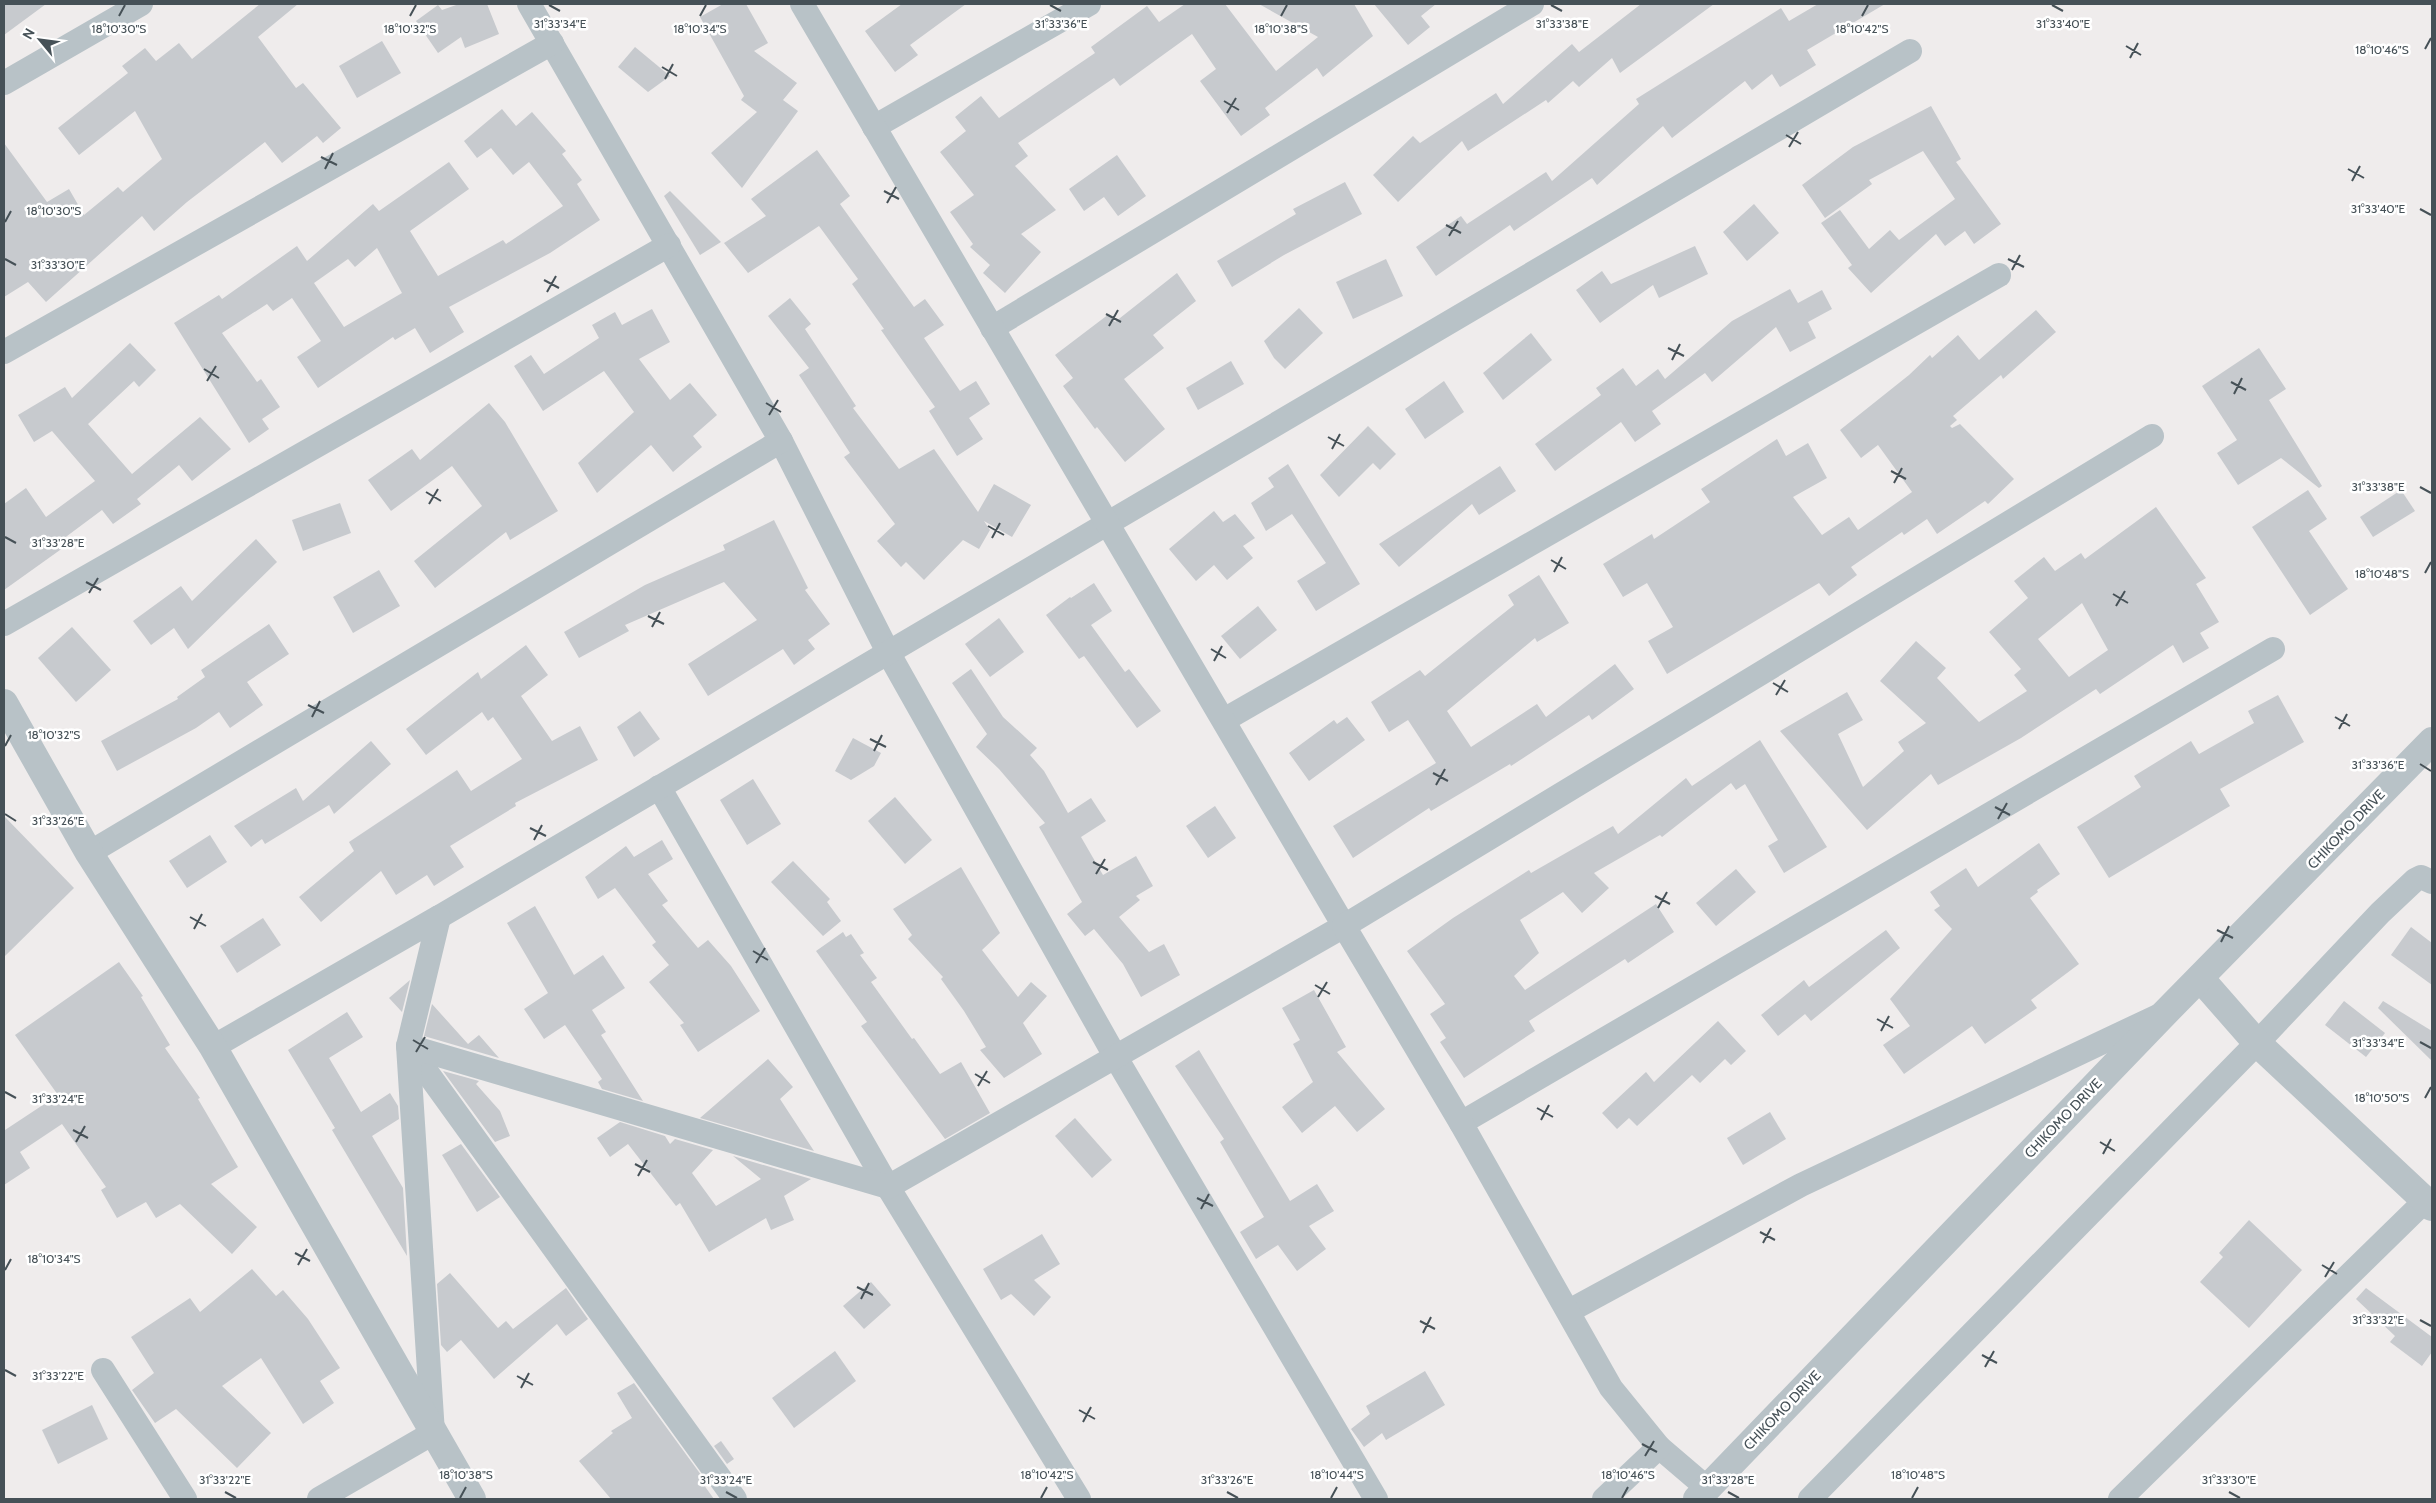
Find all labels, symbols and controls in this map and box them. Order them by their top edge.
north arrow [15,15,65,65]
text: 31°33'34"E [534,16,587,31]
text: 31°33'36"E [1035,16,1088,31]
text: 31°33'38"E [1535,16,1589,31]
text: 31°33'40"E [2036,16,2091,31]
text: 18°10'30"S [92,21,146,36]
text: 18°10'32"S [384,21,436,36]
text: 18°10'34"S [673,21,727,36]
text: 18°10'38"S [1254,21,1308,36]
text: 18°10'42"S [1836,21,1888,36]
text: N [18,25,39,42]
text: 18°10'46"S [2355,42,2409,57]
text: 31°33'40"E [2351,201,2406,216]
text: 18°10'30"S [27,203,81,218]
text: 31°33'30"E [31,257,86,272]
text: 31°33'38"E [2351,479,2405,494]
text: 31°33'28"E [31,535,85,550]
text: 18°10'48"S [2355,566,2409,581]
text: 18°10'32"S [28,727,80,742]
text: 31°33'36"E [2352,757,2405,772]
street label: CHIKOMO DRIVE [2303,785,2389,873]
text: 31°33'26"E [32,813,85,828]
text: 31°33'34"E [2352,1035,2405,1050]
street label: CHIKOMO DRIVE [2020,1074,2106,1162]
text: 18°10'50"S [2355,1090,2409,1105]
text: 31°33'24"E [32,1091,85,1106]
text: 18°10'34"S [27,1251,81,1266]
text: 31°33'32"E [2352,1312,2404,1327]
street label: CHIKOMO DRIVE [1739,1366,1825,1454]
text: 31°33'22"E [32,1368,84,1383]
text: 18°10'38"S [439,1467,493,1482]
text: 18°10'42"S [1021,1467,1073,1482]
text: 18°10'44"S [1310,1467,1364,1482]
text: 18°10'46"S [1601,1467,1655,1482]
text: 18°10'48"S [1891,1467,1945,1482]
text: 31°33'22"E [199,1472,251,1487]
text: 31°33'24"E [700,1472,753,1487]
text: 31°33'26"E [1201,1472,1254,1487]
text: 31°33'28"E [1701,1472,1755,1487]
text: 31°33'30"E [2202,1472,2257,1487]

